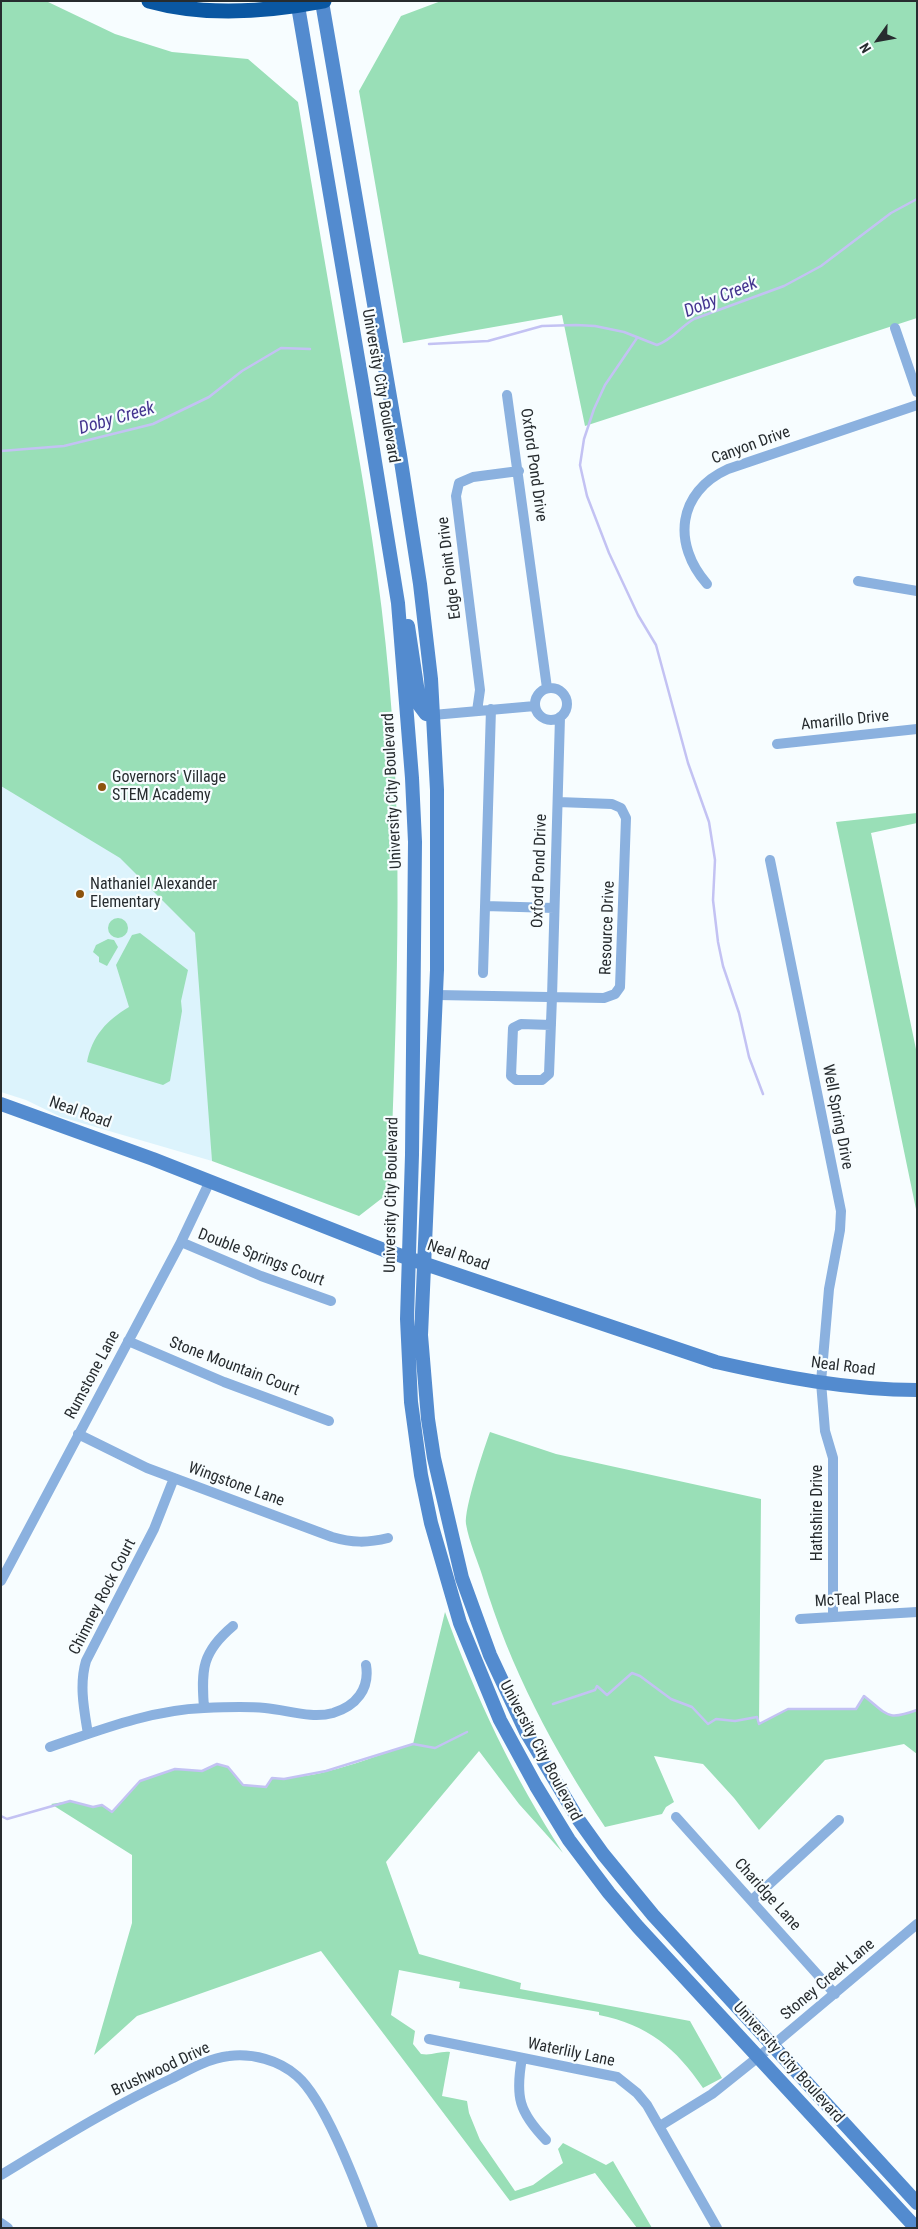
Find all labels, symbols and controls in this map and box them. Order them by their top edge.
north arrow [853,15,903,65]
text: N [856,40,874,56]
water label: Doby Creek [681,273,761,323]
street label: University City Boulevard [357,308,403,464]
water label: Doby Creek [77,398,157,440]
street label: Oxford Pond Drive [516,407,550,523]
street label: Canyon Drive [709,423,793,469]
street label: Edge Point Drive [434,516,466,620]
street label: Amarillo Drive [800,707,890,735]
street label: University City Boulevard [379,713,407,869]
place label: Governors' Village STEM Academy [112,768,226,806]
marker: Governors' Village STEM Academy [96,781,108,793]
street label: Oxford Pond Drive [528,814,552,928]
place label: Nathaniel Alexander Elementary [90,875,217,913]
street label: Resource Drive [597,881,619,975]
marker: Nathaniel Alexander Elementary [74,888,86,900]
street label: Well Spring Drive [817,1063,857,1171]
street label: Neal Road [46,1093,114,1133]
street label: University City Boulevard [381,1117,403,1273]
street label: Double Springs Court [195,1225,327,1291]
street label: Neal Road [424,1236,492,1276]
street label: Rumstone Lane [62,1327,124,1423]
street label: Stone Mountain Court [166,1333,302,1401]
street label: Neal Road [810,1354,876,1380]
street label: Wingstone Lane [185,1459,287,1511]
street label: Hathshire Drive [808,1465,828,1561]
street label: Chimney Rock Court [65,1536,141,1658]
street label: McTeal Place [814,1588,900,1612]
street label: University City Boulevard [495,1678,585,1824]
street label: Charidge Lane [730,1855,804,1935]
street label: Stoney Creek Lane [777,1935,879,2025]
street label: University City Boulevard [729,1999,847,2127]
street label: Waterlily Lane [526,2034,616,2072]
street label: Brushwood Drive [109,2039,213,2101]

